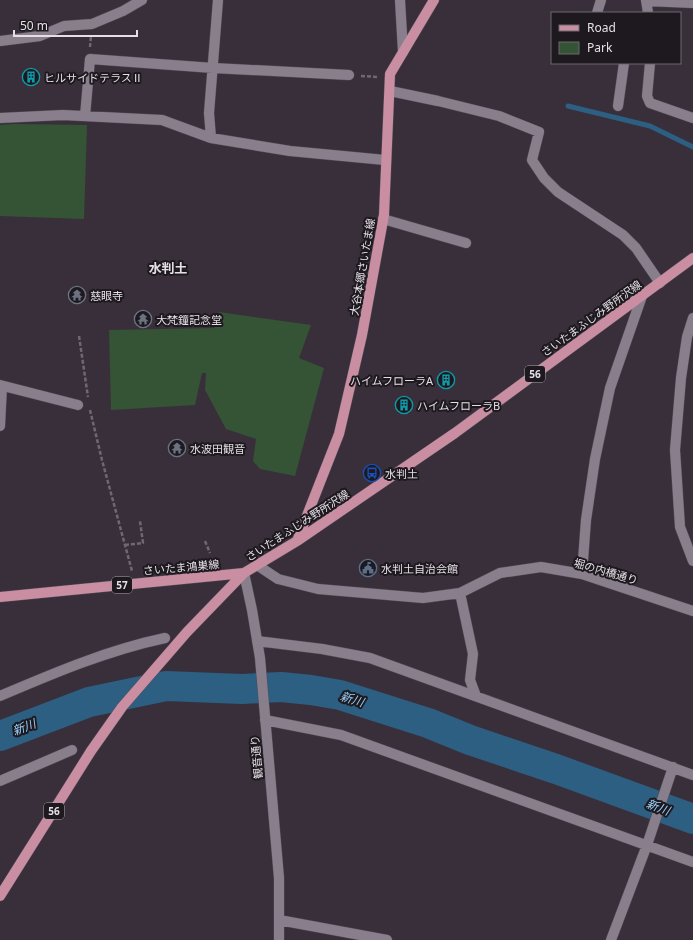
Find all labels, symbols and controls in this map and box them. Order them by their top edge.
scale bar [14,12,137,38]
legend [551,12,681,64]
text: 50 m [20,17,48,34]
text: Road [587,19,616,36]
text: Park [587,39,613,56]
building icon: ヒルサイドテラスⅡ [21,67,41,87]
place label: ヒルサイドテラスⅡ [44,70,143,85]
street label: 大谷本郷さいたま線 [346,217,378,317]
district label: 水判土 [148,259,188,277]
street label: さいたまふじみ野所沢線 [538,276,644,360]
temple icon: 慈眼寺 [67,285,87,305]
place label: 慈眼寺 [90,288,123,303]
temple icon: 大梵鐘記念堂 [133,309,153,329]
place label: 大梵鐘記念堂 [156,312,222,327]
road number: 56 [525,366,545,382]
building icon: ハイムフローラA [436,370,456,390]
place label: ハイムフローラA [350,373,434,388]
building icon: ハイムフローラB [394,395,414,415]
place label: ハイムフローラB [417,398,500,413]
temple icon: 水波田観音 [167,438,187,458]
place label: 水波田観音 [190,441,245,456]
bus stop icon: 水判土 [362,463,382,483]
place label: 水判土 [385,466,418,481]
street label: さいたまふじみ野所沢線 [242,486,352,564]
street label: 堀の内橋通り [572,555,640,587]
street label: さいたま鴻巣線 [142,556,220,578]
public building icon: 水判土自治会館 [358,558,378,578]
place label: 水判土自治会館 [381,561,458,576]
road number: 57 [112,577,132,593]
water label: 新川 [338,687,368,711]
water label: 新川 [10,714,40,739]
street label: 観音通り [247,734,265,780]
water label: 新川 [644,795,674,820]
road number: 56 [44,803,64,819]

